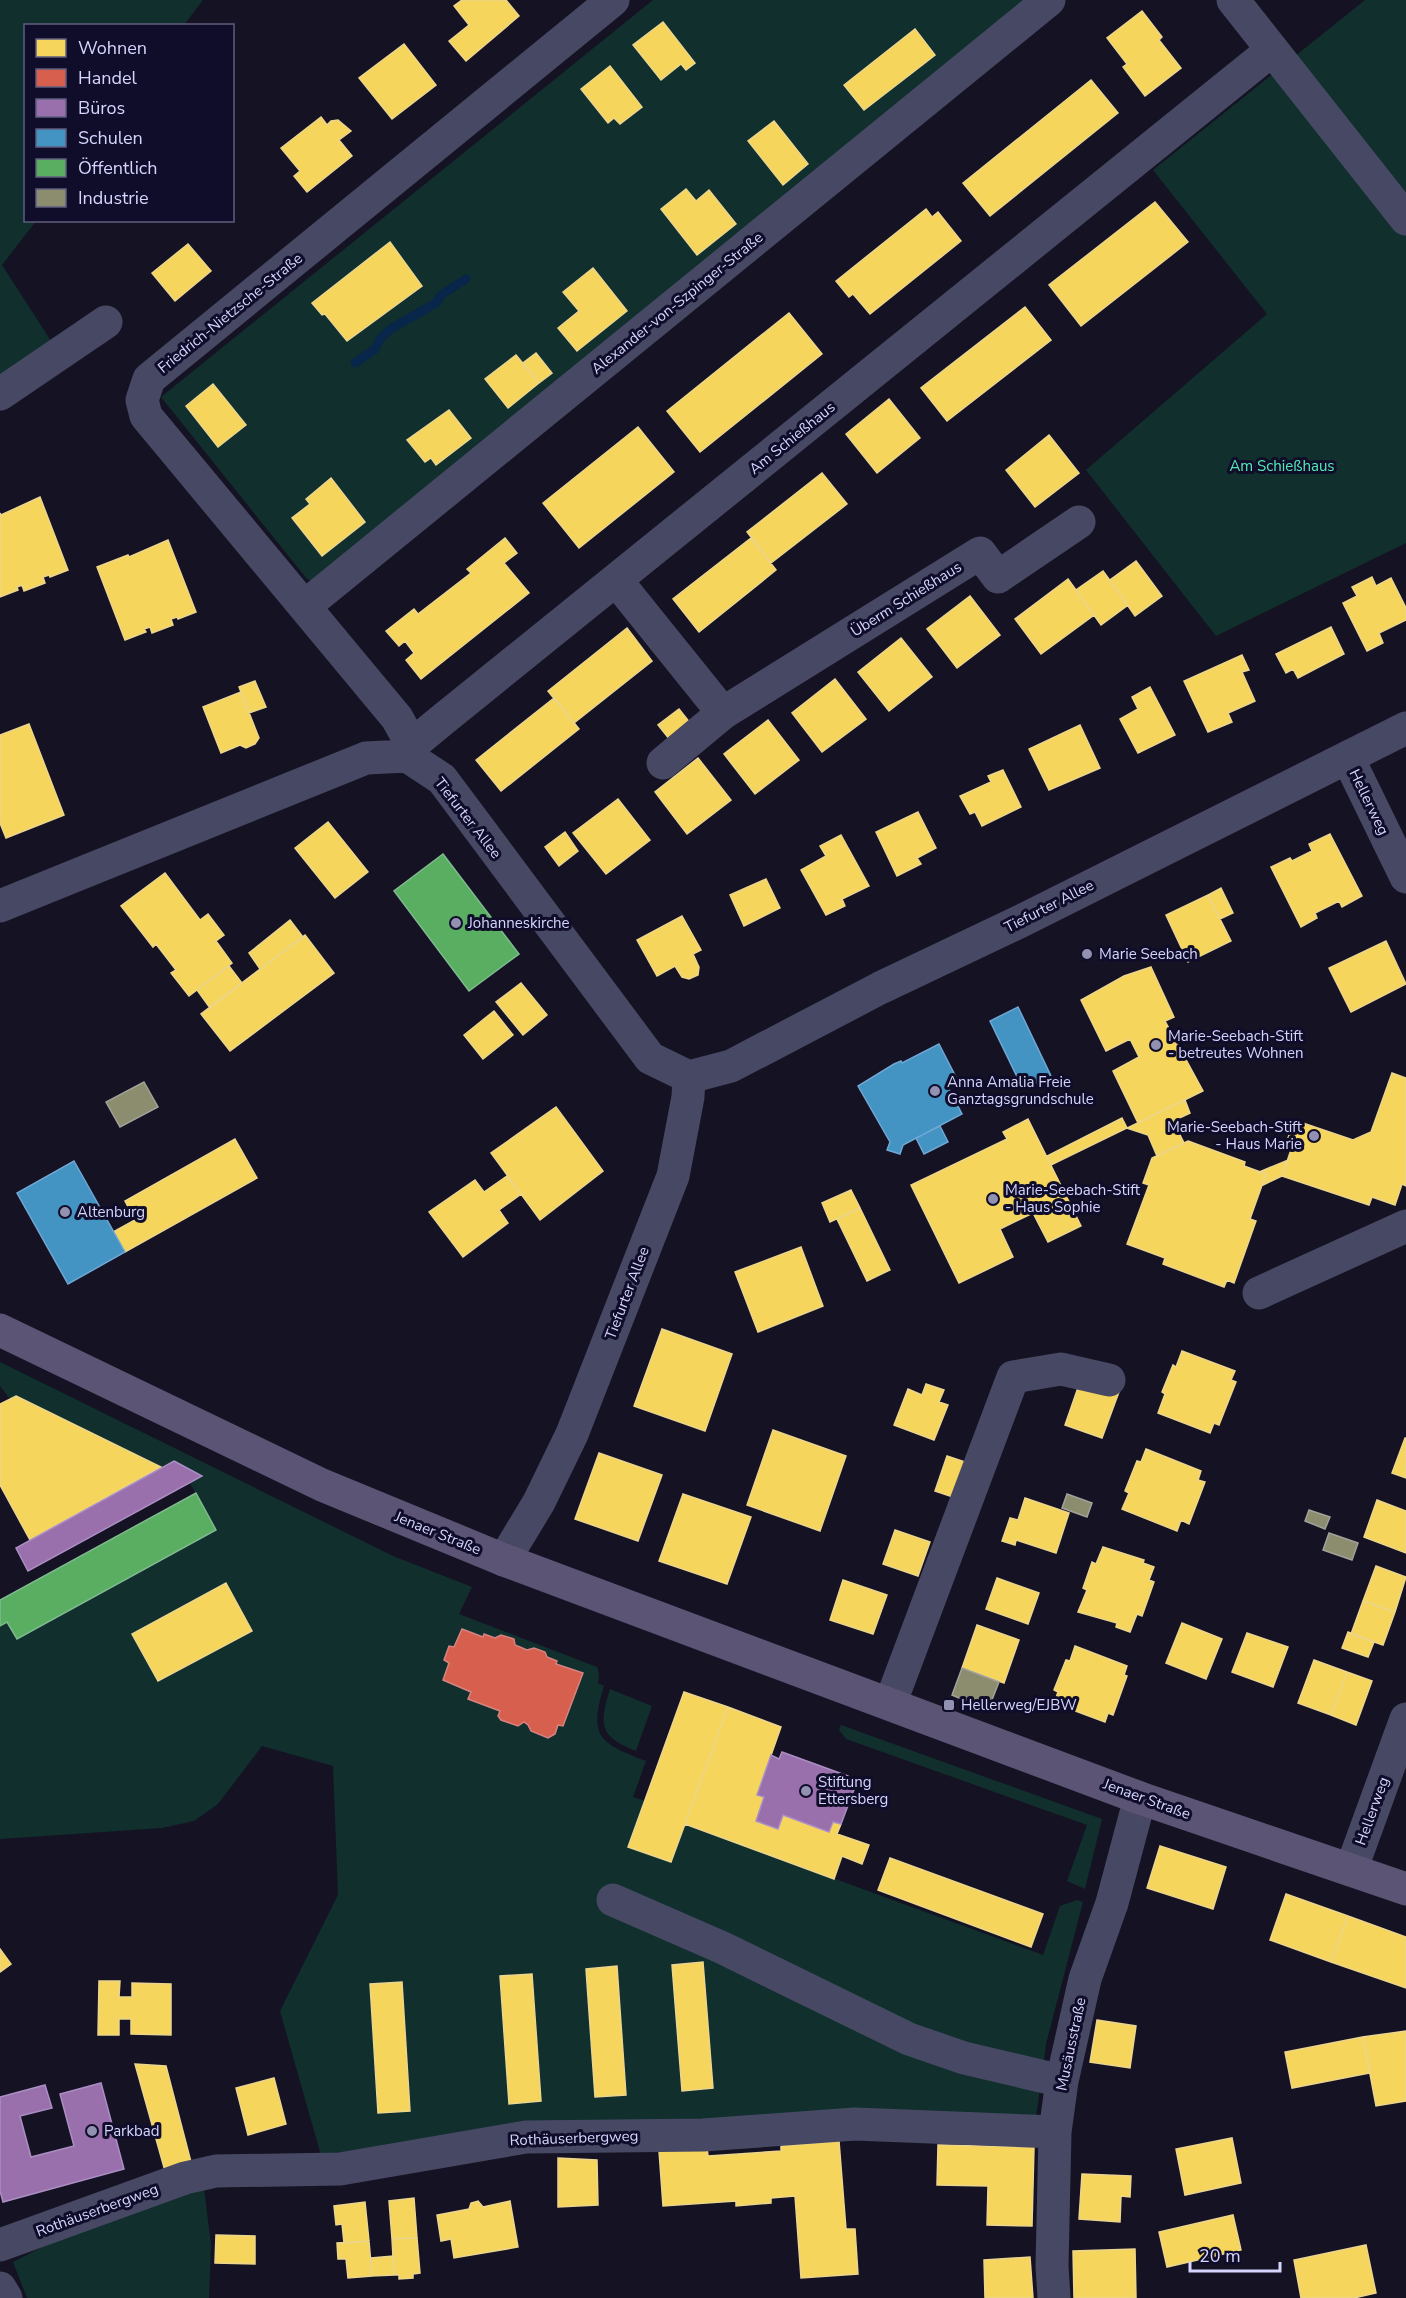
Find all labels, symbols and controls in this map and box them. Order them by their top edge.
legend [24,24,234,222]
text: Wohnen [78,36,147,60]
text: Handel [78,66,138,90]
text: Büros [78,96,125,120]
text: Schulen [78,126,143,150]
text: Öffentlich [78,156,157,180]
text: Industrie [78,186,149,210]
street label: Alexander-von-Szpinger-Straße [587,227,767,379]
street label: Friedrich-Nietzsche-Straße [153,248,307,378]
street label: Am Schießhaus [745,397,839,479]
park label: Am Schießhaus [1229,456,1335,476]
street label: Überm Schießhaus [847,557,965,641]
street label: Hellerweg [1344,766,1394,838]
street label: Tiefurter Allee [430,773,506,863]
street label: Tiefurter Allee [1001,875,1097,937]
place label: Johanneskirche [467,913,570,933]
marker: Johanneskirche [449,916,463,930]
place label: Marie Seebach [1099,944,1198,964]
marker: Marie Seebach [1080,947,1094,961]
place label: Marie-Seebach-Stift - betreutes Wohnen [1168,1026,1304,1063]
marker: Marie-Seebach-Stift - betreutes Wohnen [1149,1038,1163,1052]
place label: Anna Amalia Freie Ganztagsgrundschule [947,1072,1094,1109]
marker: Anna Amalia Freie Ganztagsgrundschule [928,1084,942,1098]
place label: Marie-Seebach-Stift - Haus Marie [1167,1117,1303,1154]
marker: Marie-Seebach-Stift - Haus Marie [1307,1129,1321,1143]
place label: Marie-Seebach-Stift - Haus Sophie [1005,1180,1141,1217]
marker: Marie-Seebach-Stift - Haus Sophie [986,1192,1000,1206]
place label: Altenburg [77,1202,145,1222]
marker: Altenburg [58,1205,72,1219]
street label: Tiefurter Allee [600,1244,654,1342]
street label: Jenaer Straße [391,1506,484,1559]
place label: Hellerweg/EJBW [961,1695,1077,1715]
marker: Hellerweg/EJBW [942,1698,956,1712]
place label: Stiftung Ettersberg [818,1772,888,1809]
street label: Jenaer Straße [1100,1774,1193,1824]
street label: Hellerweg [1350,1774,1394,1848]
marker: Stiftung Ettersberg [799,1784,813,1798]
street label: Musäusstraße [1051,1996,1091,2092]
place label: Parkbad [104,2121,159,2141]
marker: Parkbad [85,2124,99,2138]
street label: Rothäuserbergweg [509,2126,639,2150]
street label: Rothäuserbergweg [33,2179,161,2241]
scale bar [1190,2235,1280,2273]
text: 20 m [1199,2244,1241,2268]

